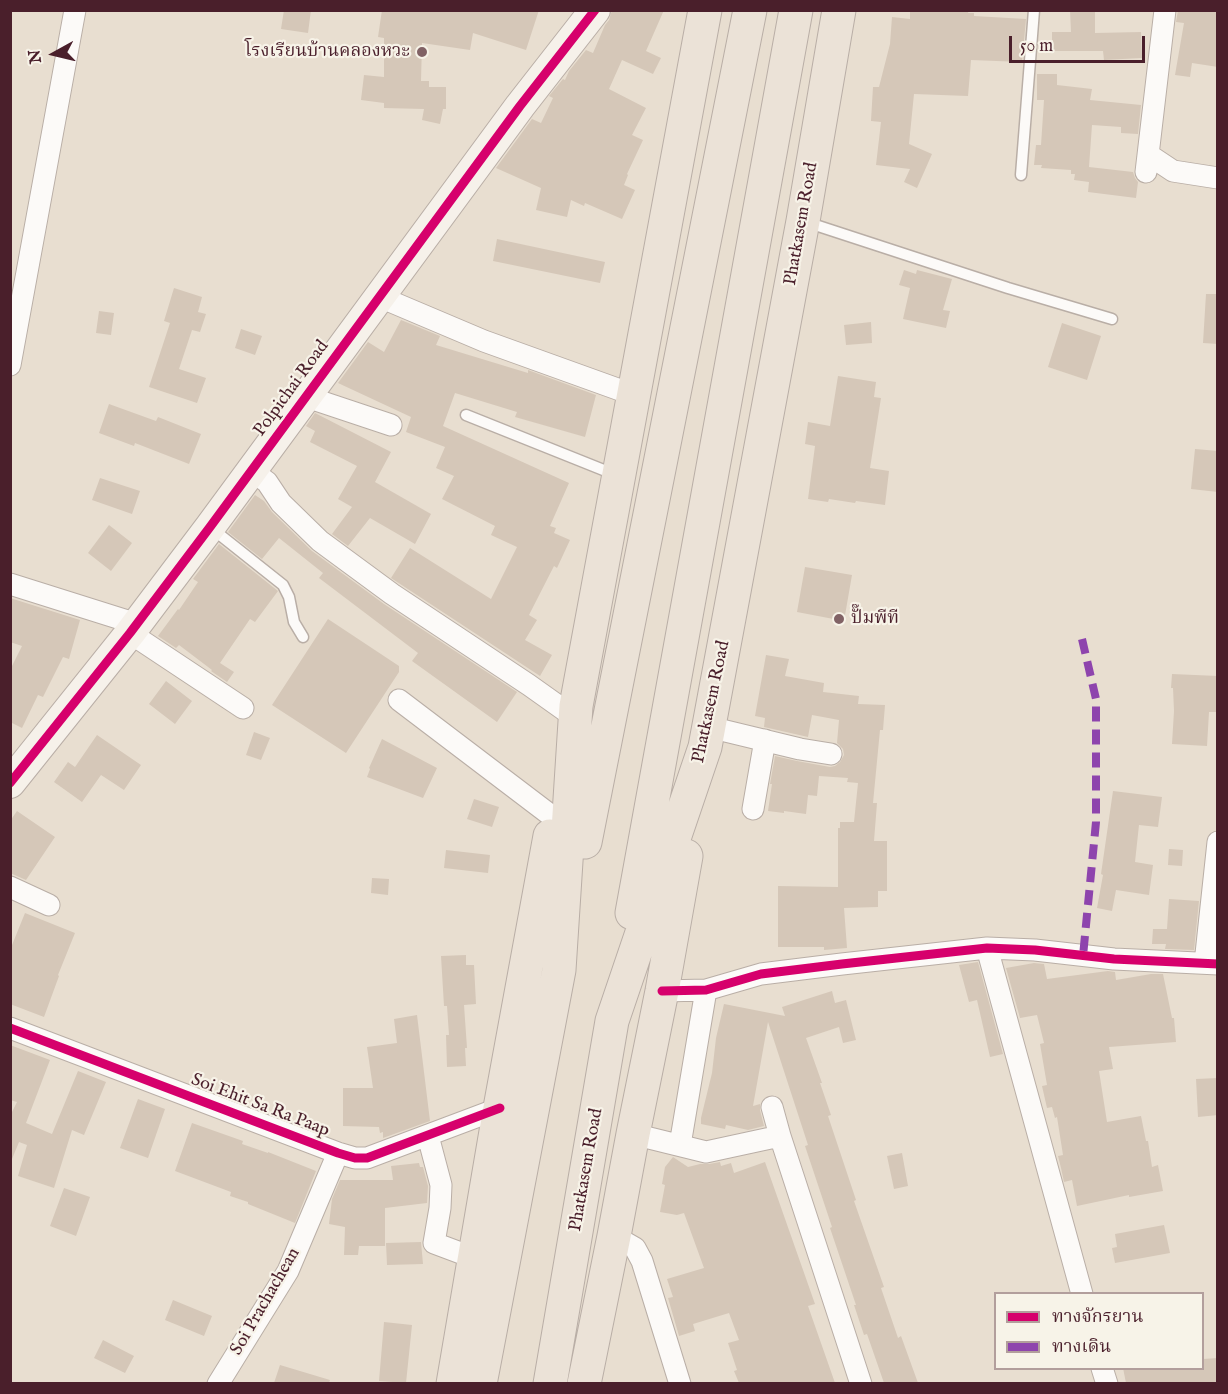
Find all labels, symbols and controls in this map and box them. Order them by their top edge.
north arrow [24,24,84,84]
scale bar [1012,24,1148,62]
text: 50 m [1020,35,1053,58]
place label: โรงเรียนบ้านคลองหวะ [245,41,410,63]
marker: โรงเรียนบ้านคลองหวะ [415,45,429,59]
text: N [25,48,47,65]
street label: Phatkasem Road [781,161,823,287]
street label: Polpichai Road [250,337,334,441]
place label: ปั๊มพีที [851,608,899,630]
marker: ปั๊มพีที [832,612,846,626]
street label: Phatkasem Road [688,639,736,765]
street label: Soi Ehit Sa Ra Paap [188,1070,332,1142]
street label: Phatkasem Road [566,1107,608,1233]
street label: Soi Prachachean [227,1244,305,1360]
legend [994,1292,1204,1370]
text: ทางจักรยาน [1052,1306,1143,1329]
text: ทางเดิน [1052,1336,1111,1359]

